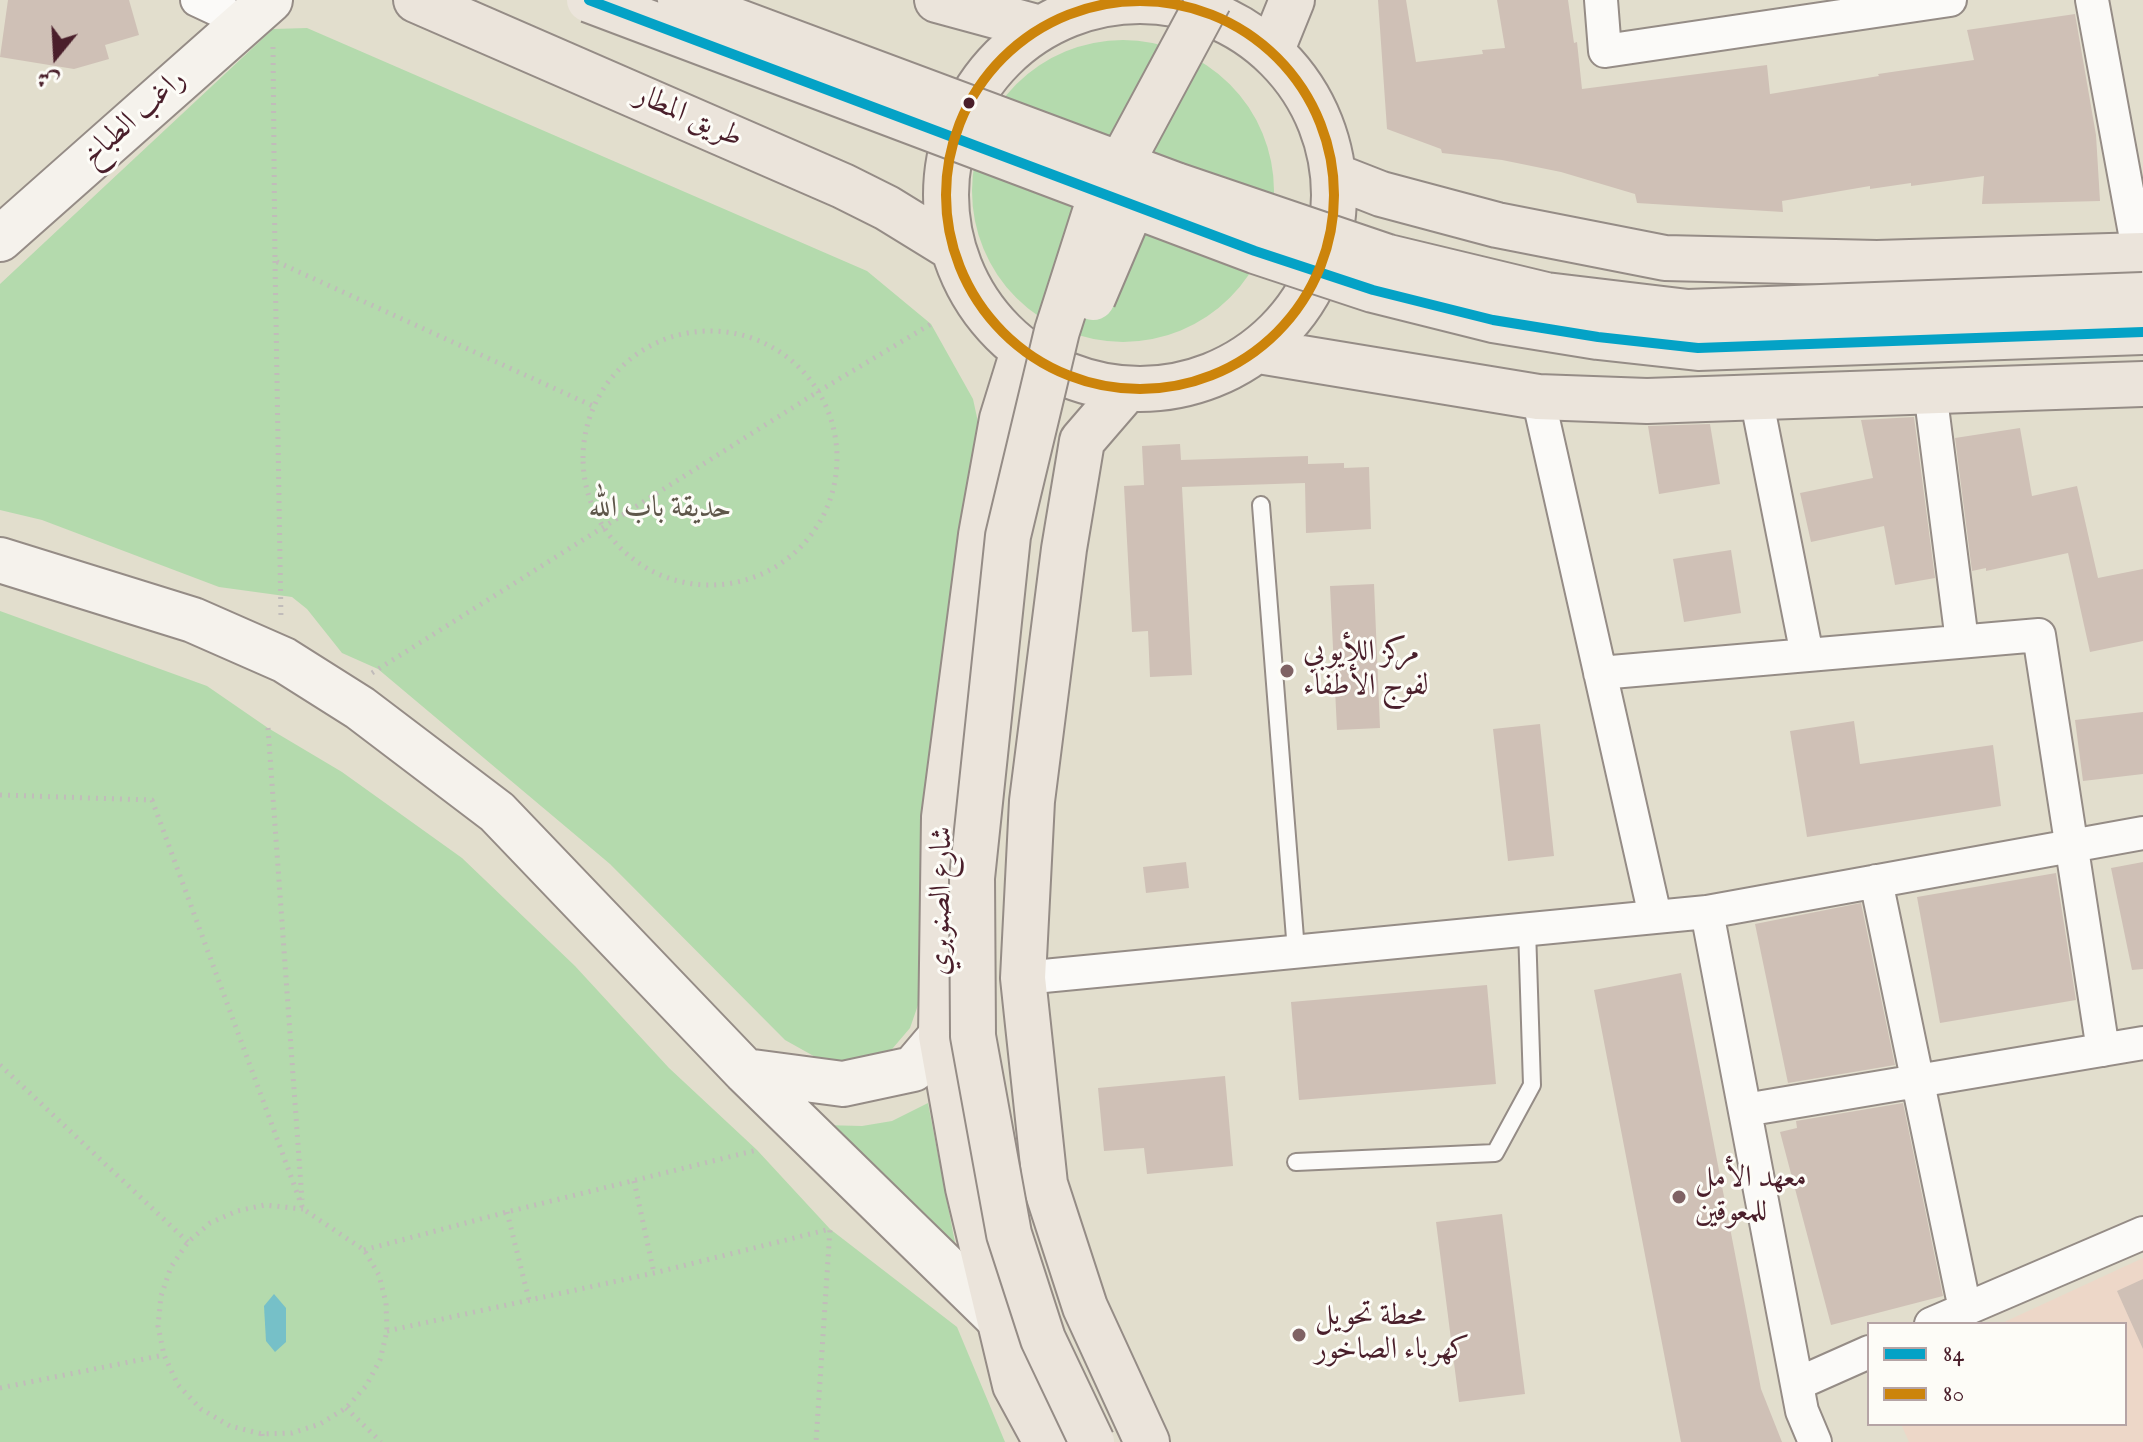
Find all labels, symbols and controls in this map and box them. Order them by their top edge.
north arrow [16,16,96,96]
text: ش [34,62,63,96]
street label: راغب الطباخ [75,63,195,175]
street label: طريق المطار [629,78,747,158]
unlabelled marker [961,95,977,111]
park label: حديقة باب الله [589,492,731,528]
place label: مركز اللأيوبي لفوج الأطفاء [1303,636,1429,706]
marker: مركز اللأيوبي لفوج الأطفاء [1278,662,1296,680]
street label: شارع الصنوبري [924,826,962,976]
place label: معهد الأمل للمعوقين [1695,1162,1807,1232]
marker: معهد الأمل للمعوقين [1670,1188,1688,1206]
place label: محطة تحويل كهرباء الصاخور [1315,1300,1470,1370]
legend [1867,1322,2127,1426]
marker: محطة تحويل كهرباء الصاخور [1290,1326,1308,1344]
text: 84 [1943,1339,1964,1370]
text: 80 [1943,1379,1964,1410]

